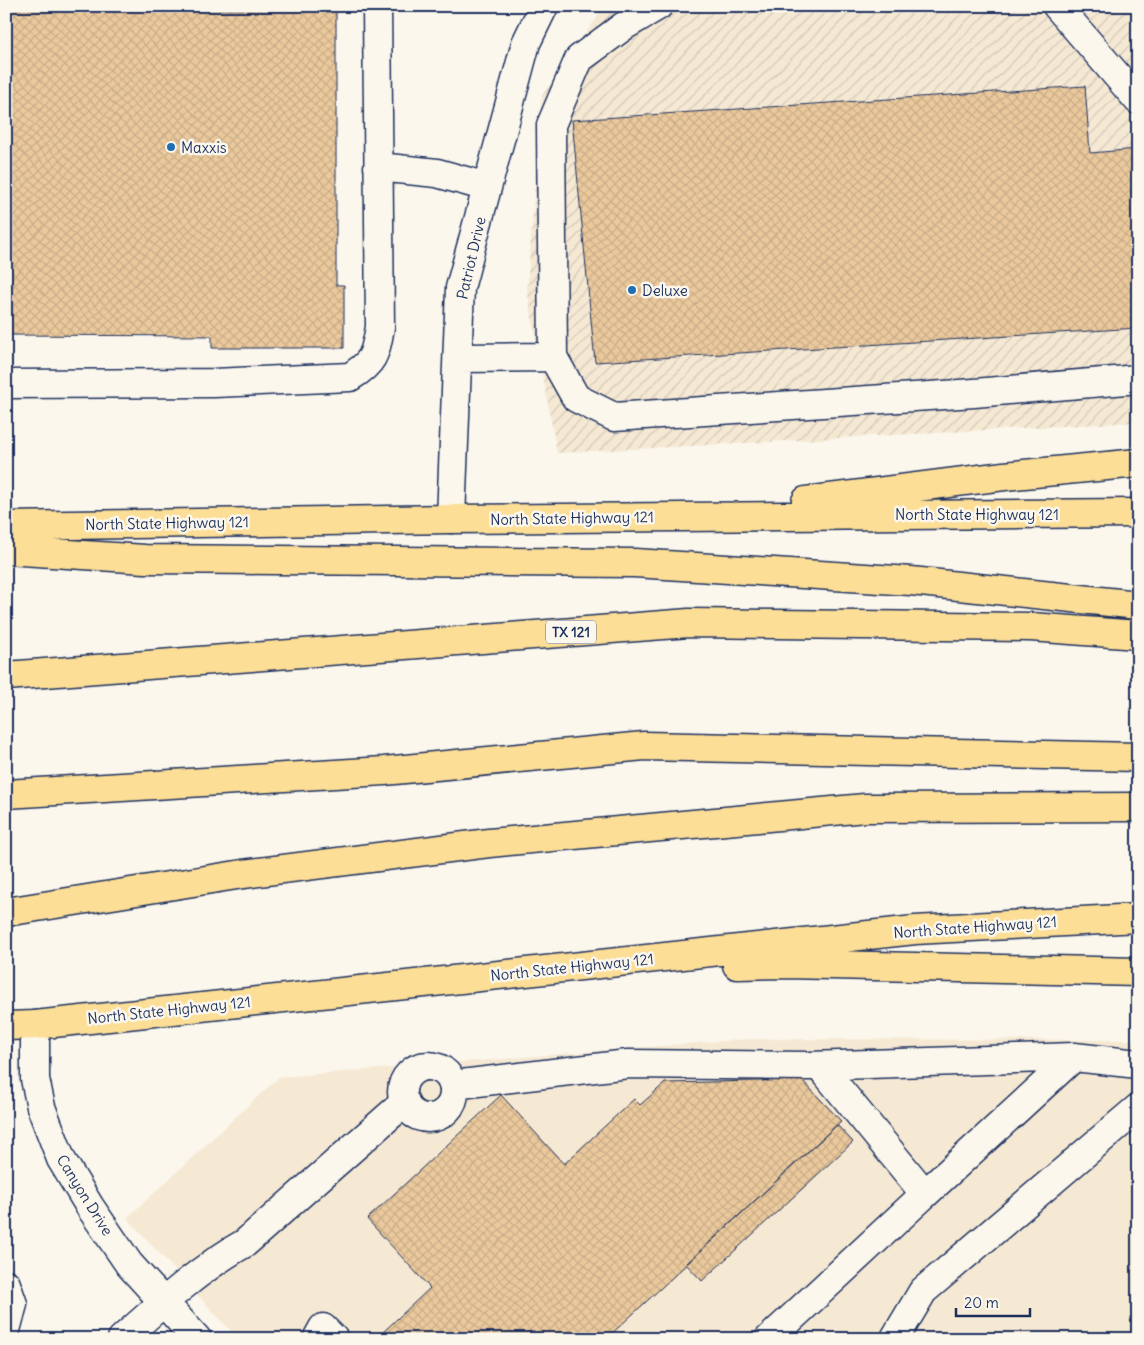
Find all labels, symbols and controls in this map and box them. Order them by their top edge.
place label: Maxxis [181,138,227,157]
marker: Maxxis [165,141,177,153]
street label: Patriot Drive [452,215,490,301]
place label: Deluxe [642,281,688,300]
marker: Deluxe [626,284,638,296]
street label: North State Highway 121 [895,505,1059,524]
street label: North State Highway 121 [490,507,654,529]
street label: North State Highway 121 [85,512,249,534]
road number: TX 121 [546,620,596,644]
street label: North State Highway 121 [893,912,1057,942]
street label: North State Highway 121 [490,949,654,985]
street label: North State Highway 121 [87,992,251,1028]
street label: Canyon Drive [53,1151,117,1239]
scale bar [956,1285,1030,1317]
text: 20 m [964,1293,999,1312]

